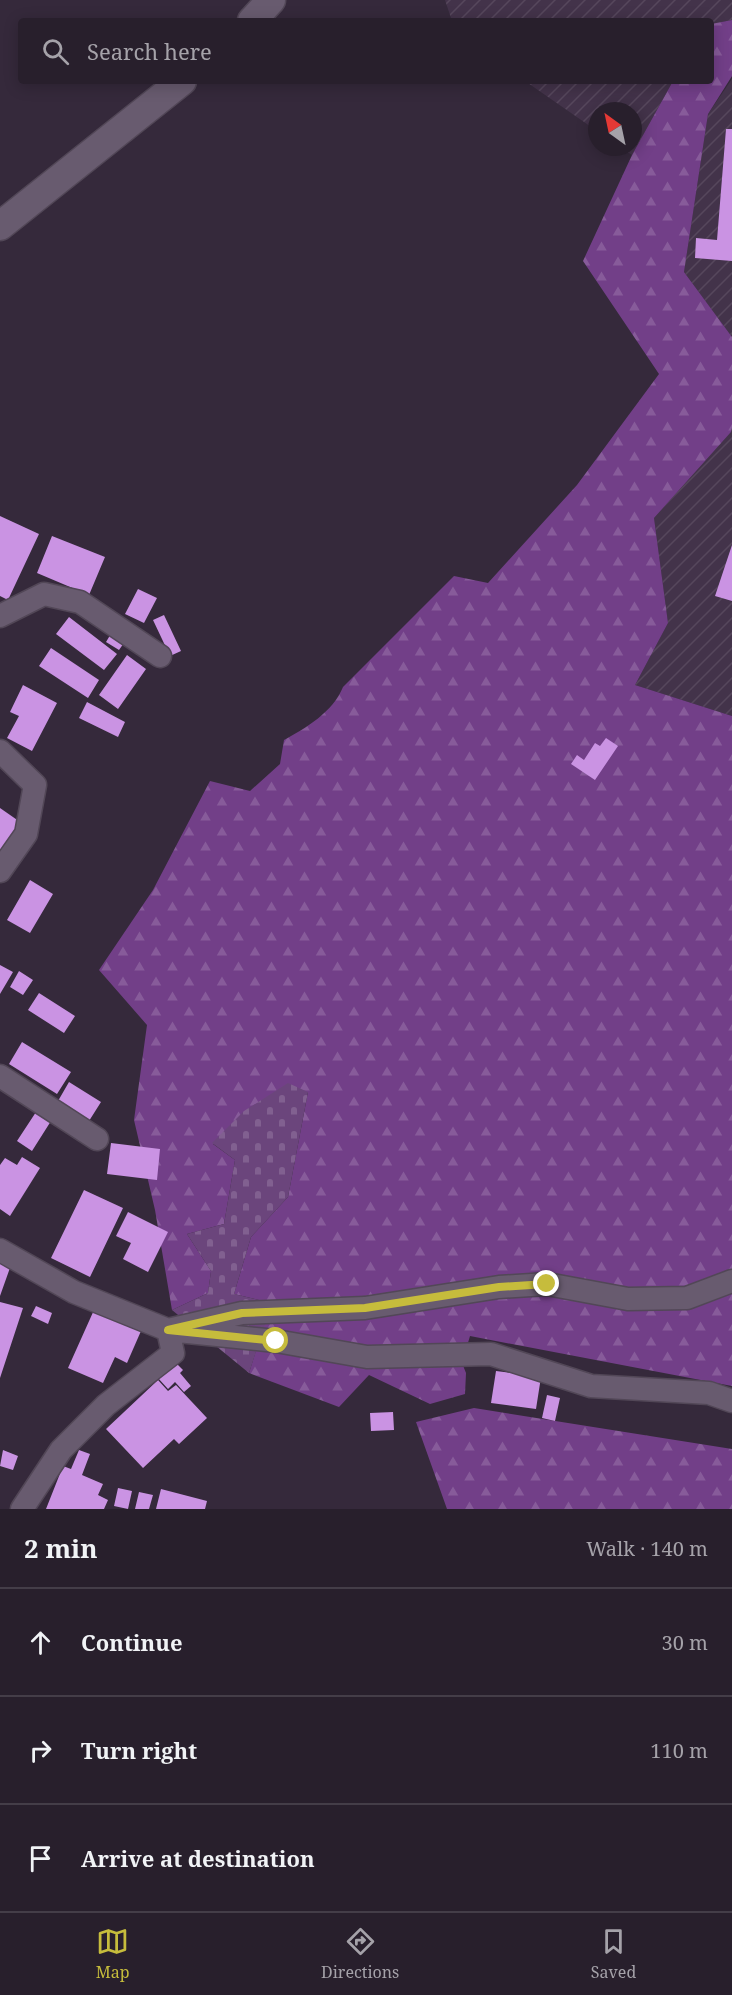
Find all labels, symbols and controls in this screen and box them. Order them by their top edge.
search box [18,18,714,84]
icon: search [39,35,72,68]
text: Search here [87,36,212,66]
north arrow [588,102,642,156]
route end [533,1270,559,1296]
route start [262,1327,288,1353]
text: 2 min [24,1530,98,1566]
text: Walk · 140 m [586,1535,708,1562]
icon: ahead [24,1626,57,1659]
text: Continue [81,1627,183,1657]
text: 30 m [662,1629,708,1656]
icon: right [24,1734,57,1767]
text: Turn right [81,1735,197,1765]
text: 110 m [650,1737,708,1764]
icon: arrive [24,1842,57,1875]
text: Arrive at destination [81,1843,315,1873]
tab: Map [96,1925,130,1983]
tab: Directions [321,1925,399,1983]
tab: Saved [591,1925,636,1983]

